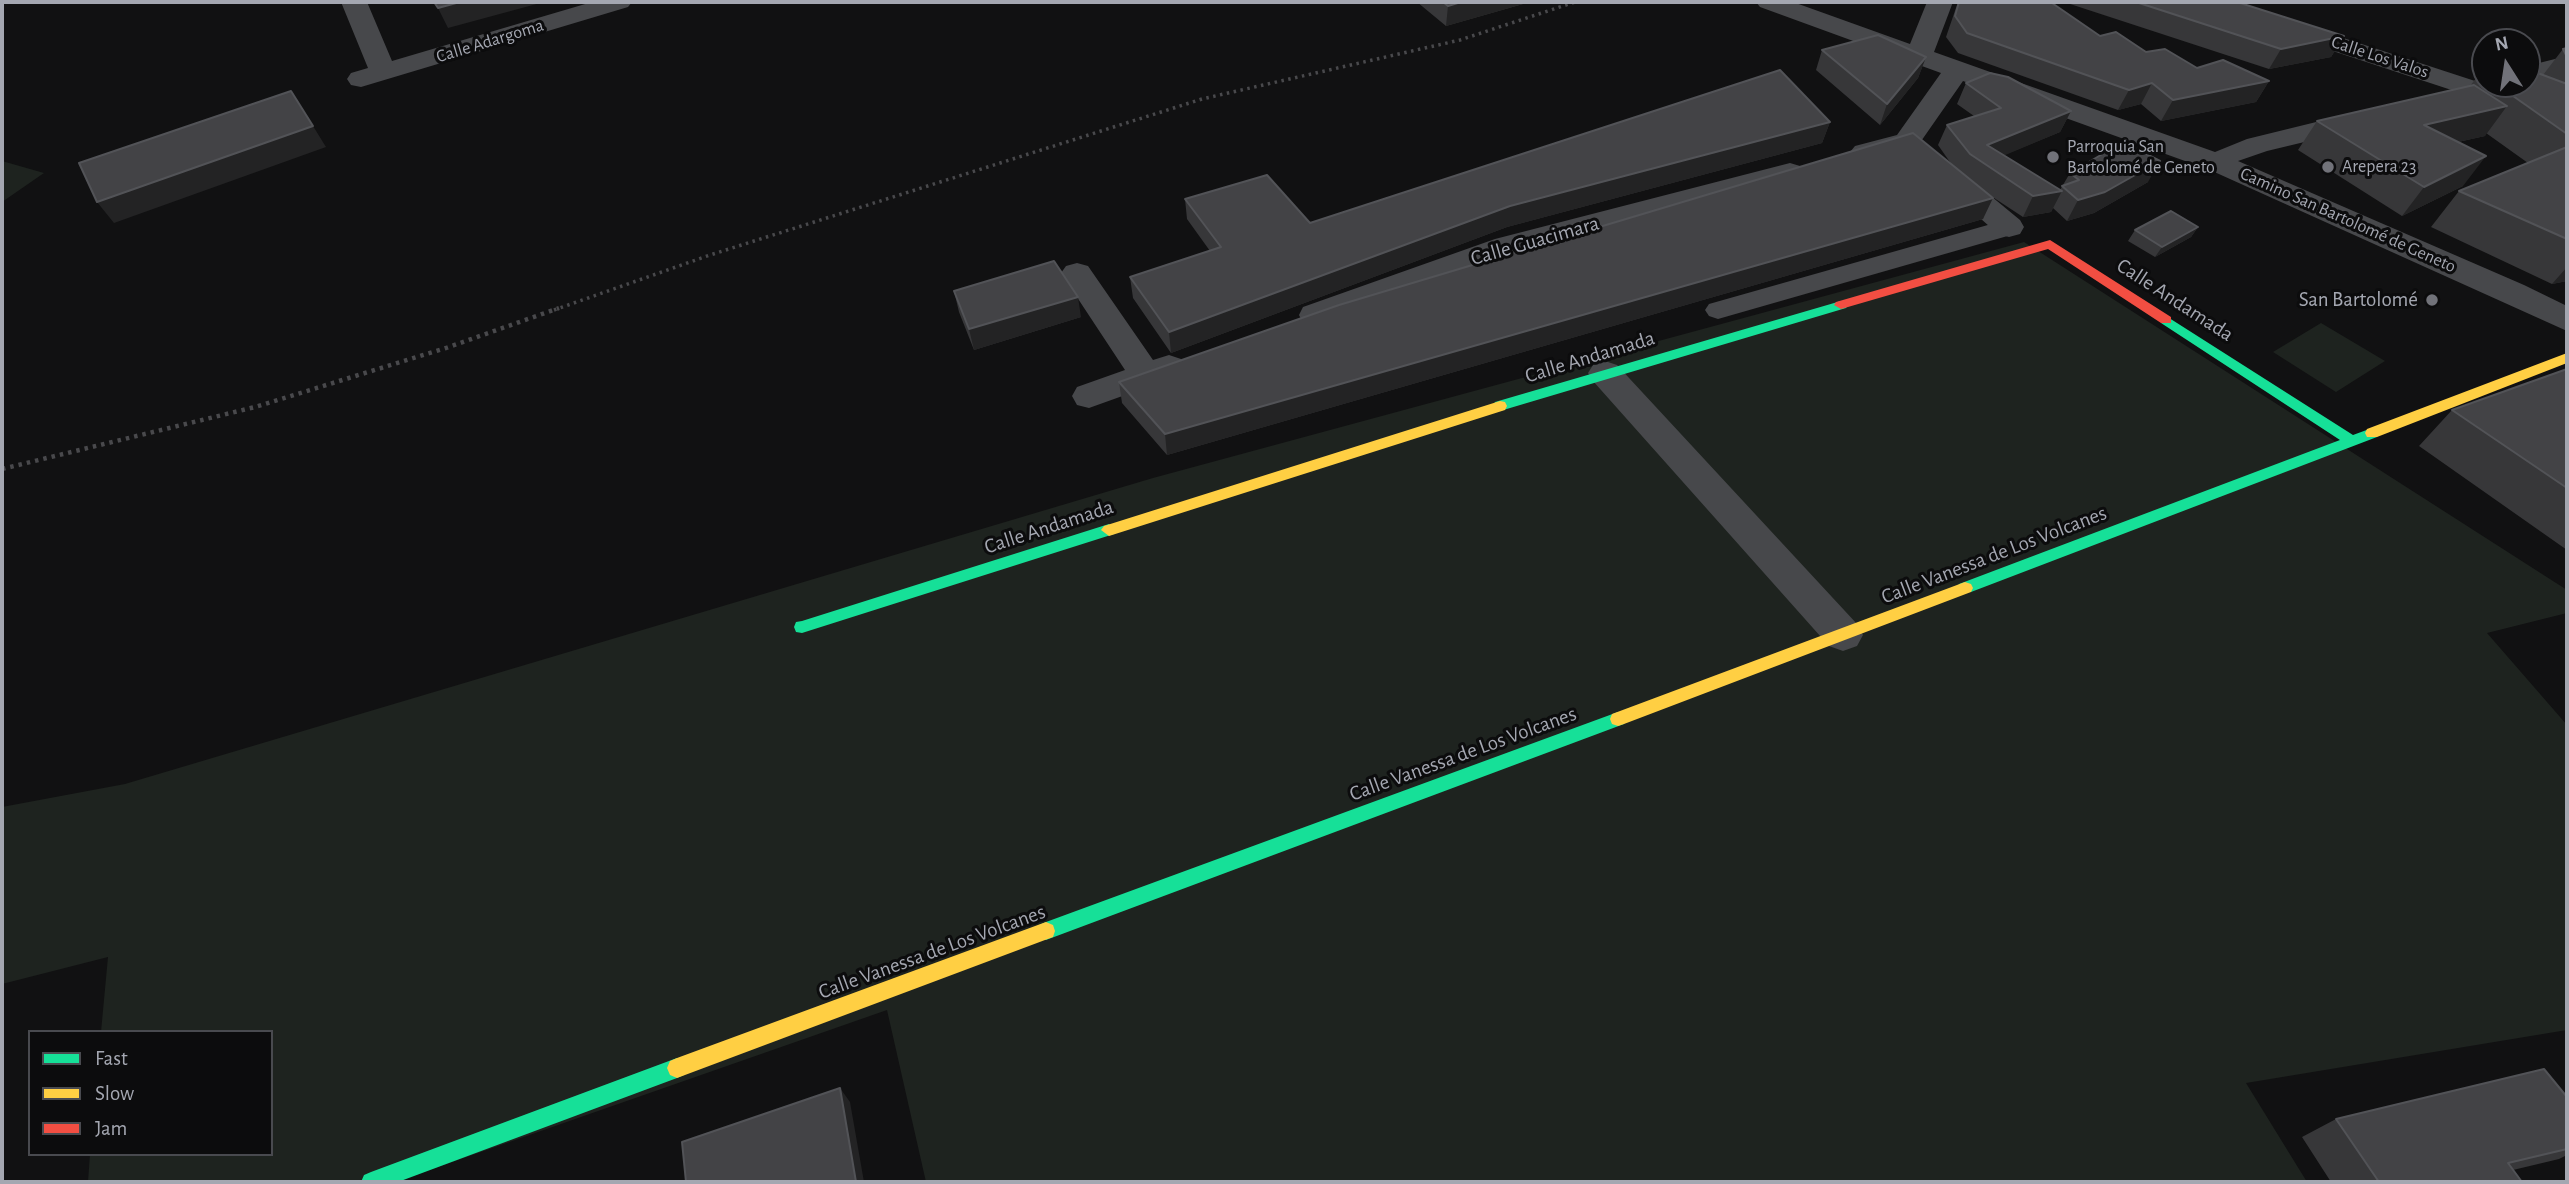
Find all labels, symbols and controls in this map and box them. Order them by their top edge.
street label: Calle Adargoma [434,14,546,68]
north arrow [2471,28,2541,98]
street label: Calle Los Valos [2329,31,2431,83]
text: N [2494,33,2510,55]
place label: Parroquia San Bartolomé de Geneto [2067,136,2215,178]
marker: Parroquia San Bartolomé de Geneto [2045,149,2061,165]
place label: Arepera 23 [2342,156,2416,178]
marker: Arepera 23 [2320,159,2336,175]
street label: Camino San Bartolomé de Geneto [2237,163,2459,277]
street label: Calle Guacimara [1468,211,1602,271]
street label: Calle Andamada [2112,253,2238,347]
place label: San Bartolomé [2299,287,2418,313]
marker: San Bartolomé [2424,292,2440,308]
street label: Calle Andamada [1522,325,1658,389]
street label: Calle Andamada [981,494,1117,560]
street label: Calle Vanessa de Los Volcanes [1878,500,2110,610]
street label: Calle Vanessa de Los Volcanes [1346,701,1580,807]
street label: Calle Vanessa de Los Volcanes [815,899,1049,1005]
legend [28,1030,273,1156]
text: Fast [95,1048,128,1069]
text: Slow [95,1083,134,1104]
text: Jam [95,1118,127,1139]

